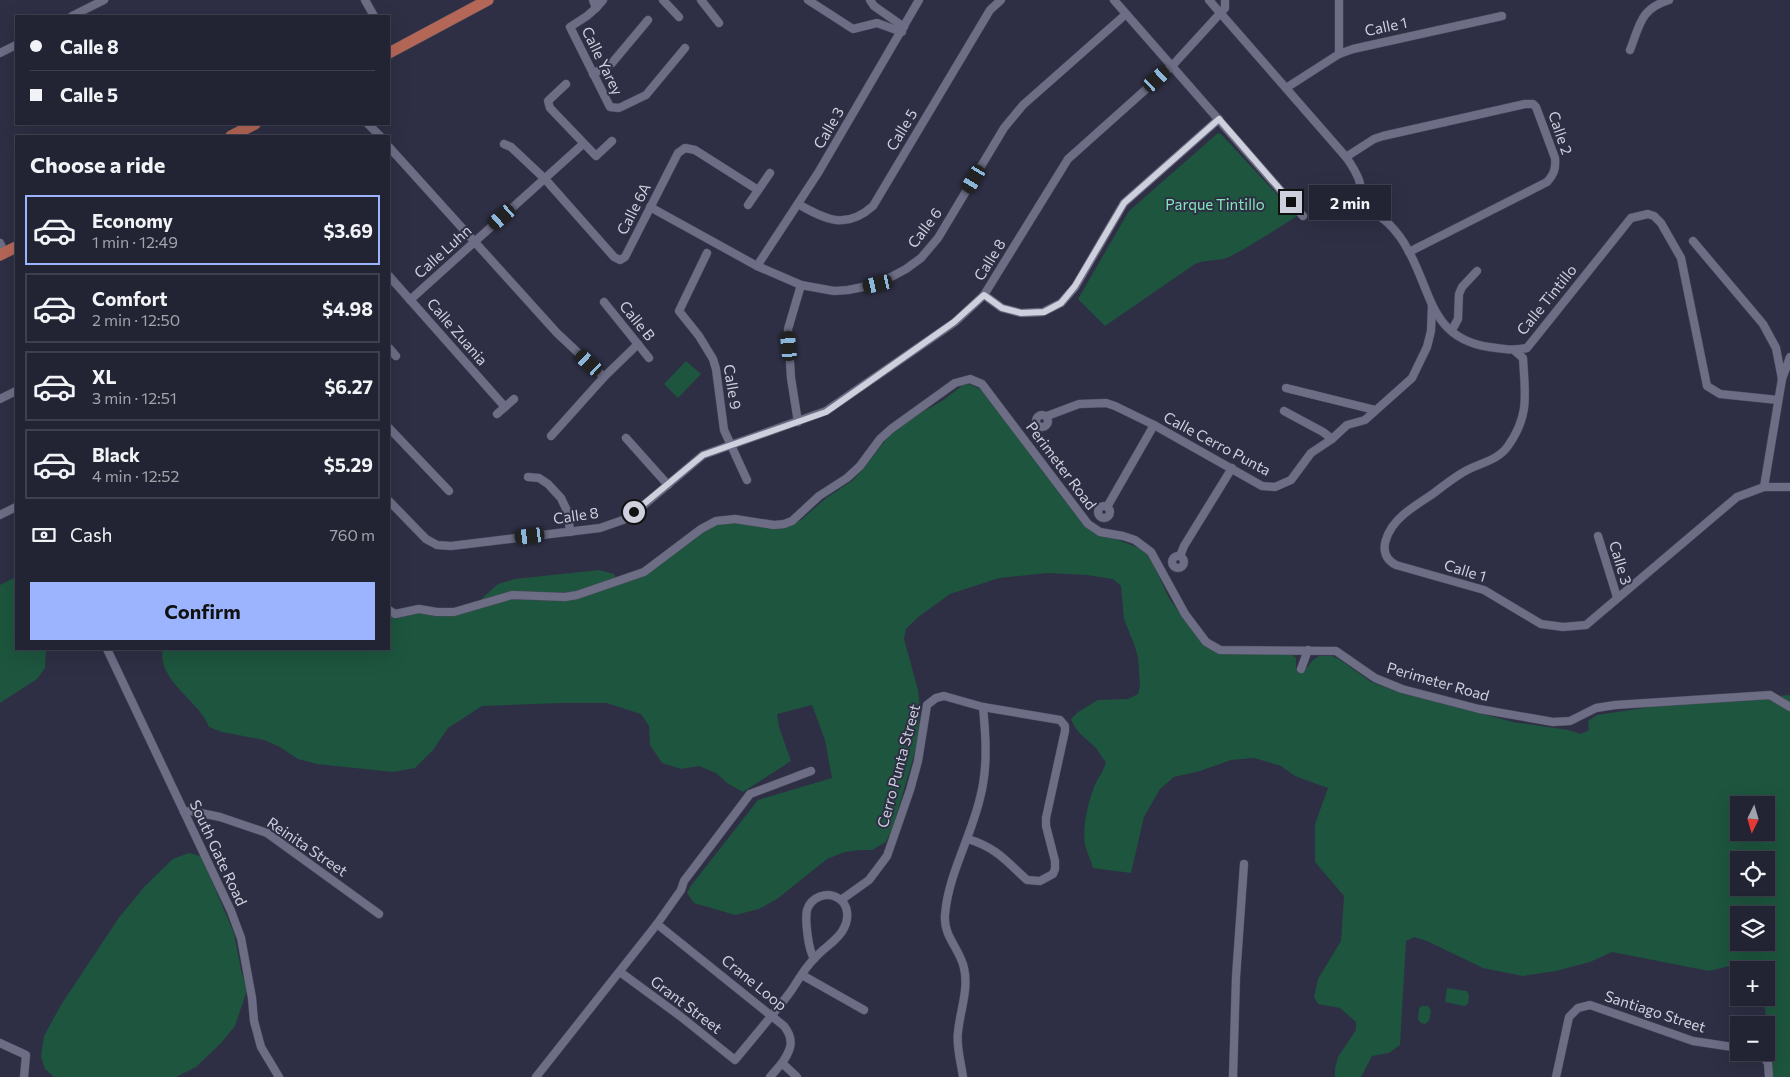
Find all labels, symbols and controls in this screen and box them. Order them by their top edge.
street label: Calle 1 [1363,13,1409,39]
street label: Calle Yarey [579,23,627,98]
text: Calle 8 [60,35,119,58]
car [1140,63,1173,95]
text: Calle 5 [60,83,118,106]
street label: Calle 3 [809,103,847,152]
street label: Calle 5 [882,105,920,153]
street label: Calle 2 [1545,109,1577,157]
text: Choose a ride [30,151,165,178]
car [959,162,988,196]
street label: Calle 6A [612,180,654,237]
callout: 2 min [1308,184,1391,220]
route end [1280,191,1302,213]
text: 2 min [1330,193,1370,212]
park label: Parque Tintillo [1165,195,1265,213]
car [485,201,518,233]
street label: Calle 6 [903,204,945,251]
icon: car [32,208,77,253]
text: Economy [92,209,173,232]
text: $3.69 [323,219,373,242]
street label: Calle Luhn [410,221,475,282]
text: 1 min · 12:49 [92,232,178,251]
street label: Calle 8 [969,235,1009,284]
street label: Calle Tintillo [1512,261,1580,338]
car [861,273,894,295]
icon: car [32,286,77,331]
text: Comfort [92,287,168,310]
street label: Calle Zuania [424,294,492,369]
text: $4.98 [322,297,373,320]
street label: Calle B [616,297,660,344]
text: 2 min · 12:50 [92,310,180,329]
car [780,330,797,362]
car [572,347,605,379]
street label: Calle 9 [721,363,745,411]
icon: car [32,364,77,409]
text: XL [92,365,117,388]
text: $6.27 [324,375,373,398]
text: 3 min · 12:51 [92,388,177,407]
street label: Calle Cerro Punta [1161,407,1274,479]
street label: Perimeter Road [1023,418,1101,513]
icon: car [32,442,77,487]
text: Black [92,443,140,466]
text: $5.29 [324,453,373,476]
text: 4 min · 12:52 [92,466,179,485]
route start [623,501,645,523]
street label: Calle 8 [552,503,600,527]
icon: cash [30,521,58,549]
text: Cash [70,523,112,546]
text: 760 m [329,525,375,544]
car [514,527,545,545]
street label: Calle 3 [1606,539,1636,587]
street label: Calle 1 [1442,555,1488,585]
button: Confirm [30,582,375,640]
street label: Perimeter Road [1385,658,1492,704]
street label: Cerro Punta Street [873,702,923,830]
north arrow [1730,796,1775,841]
map controls [1730,796,1775,1061]
street label: South Gate Road [187,797,251,908]
street label: Reinita Street [264,813,351,880]
button: locate [1730,851,1775,896]
button: layers [1730,906,1775,951]
street label: Crane Loop [718,950,791,1014]
button: + [1730,961,1775,1006]
street label: Grant Street [647,972,726,1037]
street label: Santiago Street [1602,986,1708,1036]
button: − [1730,1016,1775,1061]

